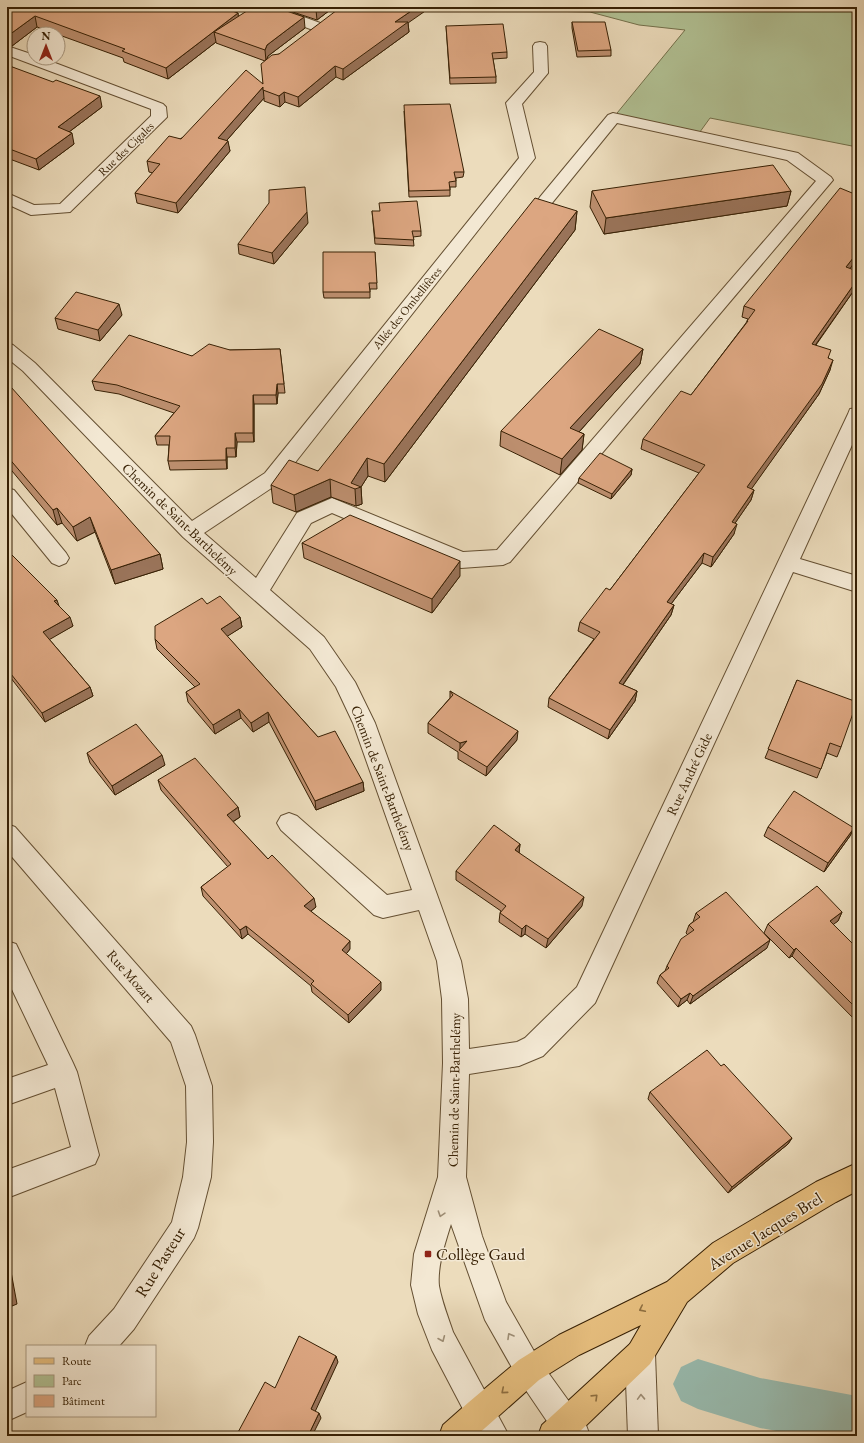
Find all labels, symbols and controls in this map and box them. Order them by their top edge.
north arrow [26,26,66,66]
text: N [42,29,51,43]
street label: Rue des Cigales [95,118,157,180]
street label: Allée des Ombellifères [368,263,445,353]
street label: Chemin de Saint-Barthelémy [118,459,242,580]
street label: Chemin de Saint-Barthelémy [347,703,419,854]
street label: Rue André Gide [662,729,716,818]
street label: Rue Mozart [103,946,159,1007]
street label: Chemin de Saint-Barthelémy [444,1012,464,1167]
street label: Avenue Jacques Brel [703,1187,826,1276]
one-way arrow [437,1210,445,1217]
street label: Rue Pasteur [130,1223,190,1301]
place label: Collège Gaud [436,1243,526,1265]
marker: Collège Gaud [423,1249,433,1259]
one-way arrow [639,1304,646,1312]
one-way arrow [507,1333,514,1340]
one-way arrow [437,1335,445,1343]
legend [26,1345,156,1417]
text: Route [62,1353,92,1369]
text: Parc [62,1373,82,1389]
one-way arrow [501,1386,509,1393]
text: Bâtiment [62,1393,105,1409]
one-way arrow [590,1394,598,1401]
one-way arrow [637,1394,645,1400]

